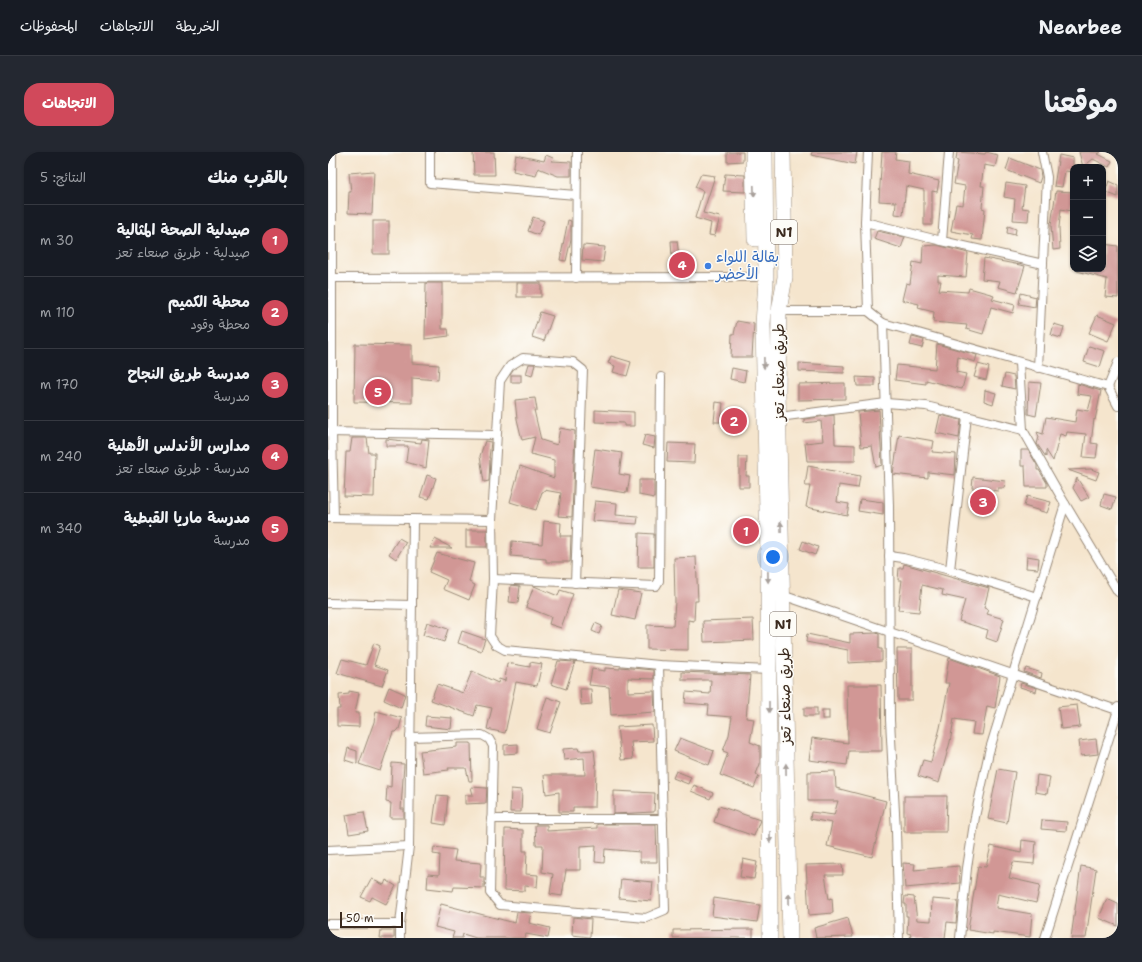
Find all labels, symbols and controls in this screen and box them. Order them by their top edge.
text: Nearbee [1038,15,1122,40]
text: المحفوظات [20,17,78,35]
text: الاتجاهات [100,17,154,35]
text: الخريطة [176,17,219,35]
button: الاتجاهات [24,83,114,126]
text: موقعنا [1044,83,1118,121]
map controls [1070,164,1106,272]
button: + [1070,164,1106,200]
text: بالقرب منك [208,166,288,188]
text: النتائج: 5 [40,169,86,186]
one-way arrow [751,185,757,198]
button: − [1070,200,1106,236]
text: صيدلية الصحة المثالية [117,220,250,240]
road number: N1 [771,220,797,244]
text: 30 m [40,232,74,249]
text: 1 [272,232,278,249]
button: layers [1070,236,1106,272]
text: صيدلية · طريق صنعاء تعز [116,244,250,261]
place label: بقالة اللواء الأخضر [714,247,779,284]
pin: 4 [669,250,695,280]
marker: بقالة اللواء الأخضر [703,261,713,271]
text: محطة الكميم [168,292,250,312]
text: 110 m [40,304,75,321]
text: 2 [270,304,280,321]
text: محطة وقود [190,316,250,333]
street label: طريق صنعاء تعز [769,323,789,423]
one-way arrow [761,357,767,370]
text: مدرسة طريق النجاح [127,364,250,384]
text: 170 m [40,376,78,393]
text: 3 [270,376,280,393]
pin: 5 [365,377,391,407]
text: مدرسة [214,388,250,405]
pin: 2 [721,406,747,436]
text: مدارس الأندلس الأهلية [108,436,250,456]
text: 240 m [40,448,82,465]
text: 4 [270,448,280,465]
text: مدرسة · طريق صنعاء تعز [117,460,250,477]
pin: 3 [970,487,996,517]
text: مدرسة ماريا القبطية [124,508,250,528]
pin: 1 [733,516,759,546]
text: 340 m [40,520,82,537]
text: 5 [271,520,279,537]
one-way arrow [778,520,784,533]
text: مدرسة [214,532,250,549]
your location [763,547,783,567]
one-way arrow [765,571,771,584]
road number: N1 [770,612,796,636]
street label: طريق صنعاء تعز [774,647,796,747]
one-way arrow [766,701,772,714]
one-way arrow [783,763,790,775]
one-way arrow [767,831,773,844]
one-way arrow [786,892,792,905]
scale bar [340,910,403,929]
text: 50 m [346,911,374,926]

